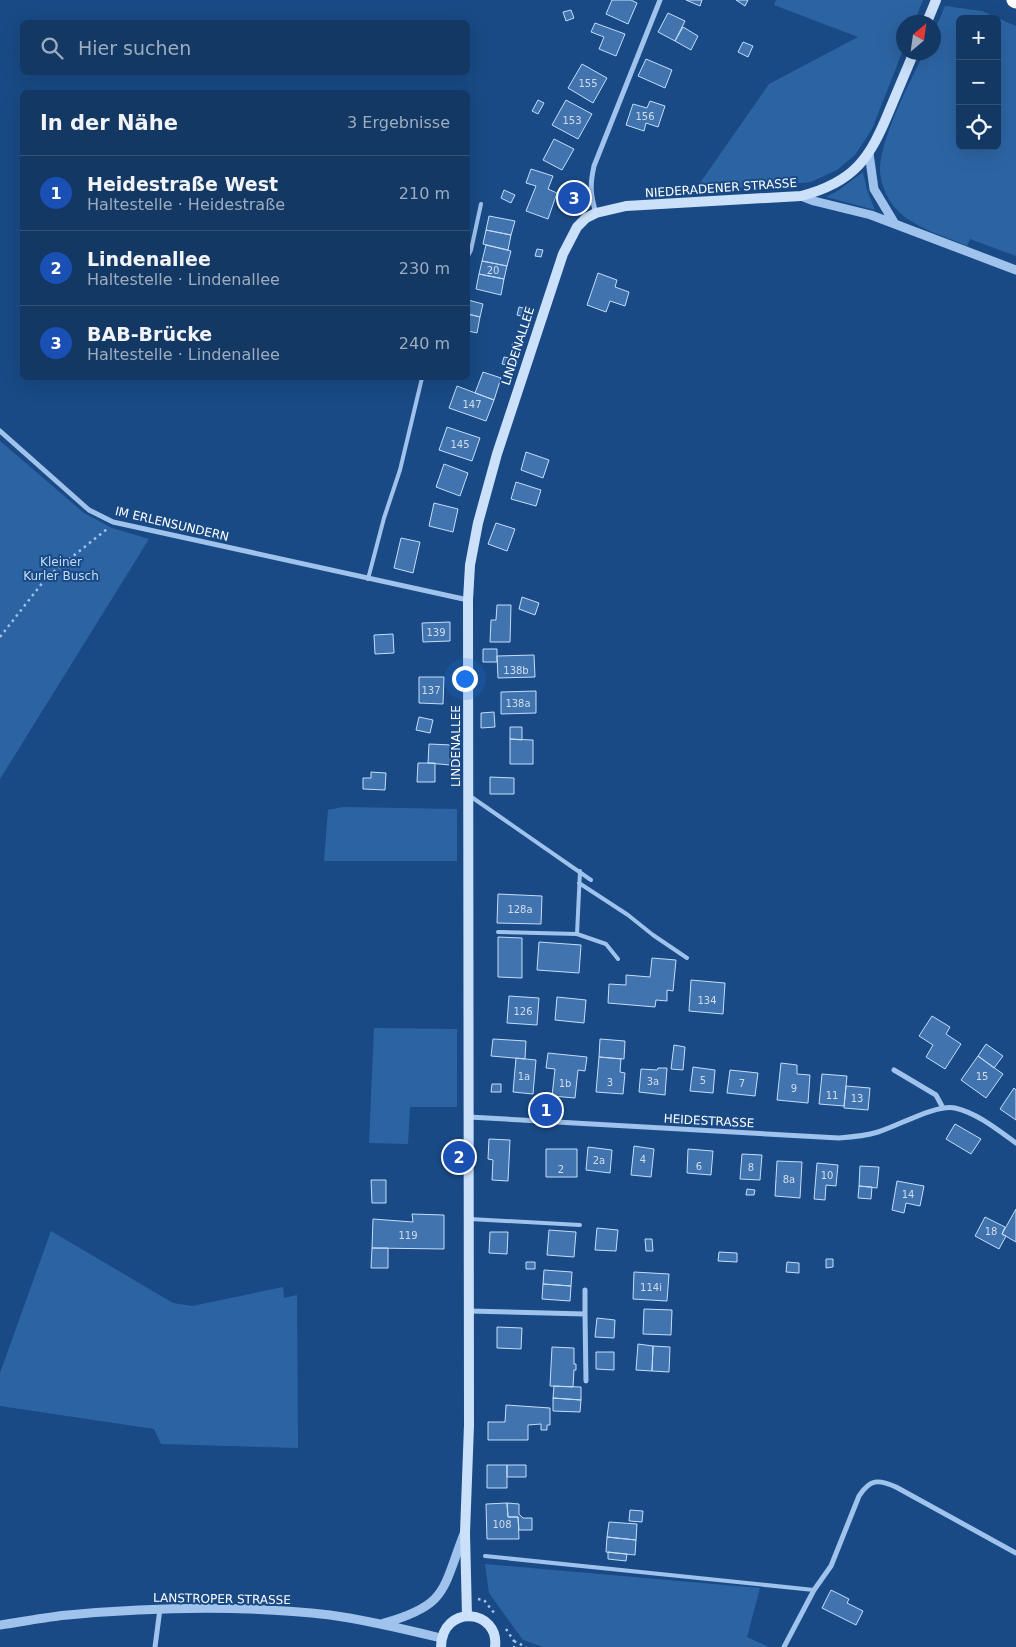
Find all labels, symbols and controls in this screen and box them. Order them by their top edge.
north arrow [896,15,941,60]
map controls [956,15,1001,150]
button: + [956,15,1001,60]
search box [20,20,470,75]
icon: search [38,34,66,62]
text: Hier suchen [78,37,191,59]
button: − [956,60,1001,105]
house number: 155 [578,78,598,89]
button: locate [956,105,1001,150]
text: In der Nähe [40,111,178,135]
house number: 156 [635,111,655,122]
text: 3 Ergebnisse [347,113,450,132]
house number: 153 [562,115,582,126]
text: Heidestraße West [87,173,278,195]
street label: NIEDERADENER STRASSE [645,176,797,200]
pin: 3 [558,179,590,217]
text: 1 [50,184,62,203]
text: 210 m [399,184,450,203]
text: Haltestelle · Heidestraße [87,195,285,214]
text: Lindenallee [87,248,211,270]
text: 2 [50,259,62,278]
text: 230 m [399,259,450,278]
house number: 20 [487,265,499,276]
text: Haltestelle · Lindenallee [87,270,280,289]
street label: LINDENALLEE [499,305,537,387]
text: BAB-Brücke [87,323,212,345]
text: 3 [50,334,62,353]
text: 240 m [399,334,450,353]
text: Haltestelle · Lindenallee [87,345,280,364]
house number: 147 [462,399,482,410]
house number: 145 [450,439,470,450]
street label: IM ERLENSUNDERN [114,504,230,544]
park label: Kleiner Kurler Busch [23,555,99,583]
house number: 139 [426,627,446,638]
house number: 138b [503,665,529,676]
your location [452,666,478,692]
house number: 137 [421,685,441,696]
house number: 138a [505,698,531,709]
street label: LINDENALLEE [449,705,463,787]
house number: 128a [507,904,533,915]
house number: 134 [697,995,717,1006]
house number: 126 [513,1006,533,1017]
house number: 1a [518,1071,530,1082]
house number: 15 [976,1071,988,1082]
house number: 5 [700,1075,706,1086]
house number: 3a [647,1076,659,1087]
house number: 3 [607,1077,613,1088]
house number: 1b [559,1078,571,1089]
house number: 7 [739,1078,745,1089]
house number: 9 [791,1083,797,1094]
house number: 11 [826,1090,838,1101]
pin: 1 [530,1091,562,1129]
house number: 13 [851,1093,863,1104]
street label: HEIDESTRASSE [663,1112,755,1130]
pin: 2 [443,1138,475,1176]
house number: 4 [640,1154,646,1165]
house number: 2a [593,1155,605,1166]
house number: 6 [696,1161,702,1172]
house number: 8 [748,1162,754,1173]
house number: 2 [558,1164,564,1175]
house number: 10 [821,1170,833,1181]
house number: 8a [783,1174,795,1185]
house number: 14 [902,1189,914,1200]
house number: 18 [985,1226,997,1237]
house number: 119 [398,1230,418,1241]
house number: 114i [640,1282,662,1293]
house number: 108 [492,1519,512,1530]
street label: LANSTROPER STRASSE [153,1591,291,1607]

